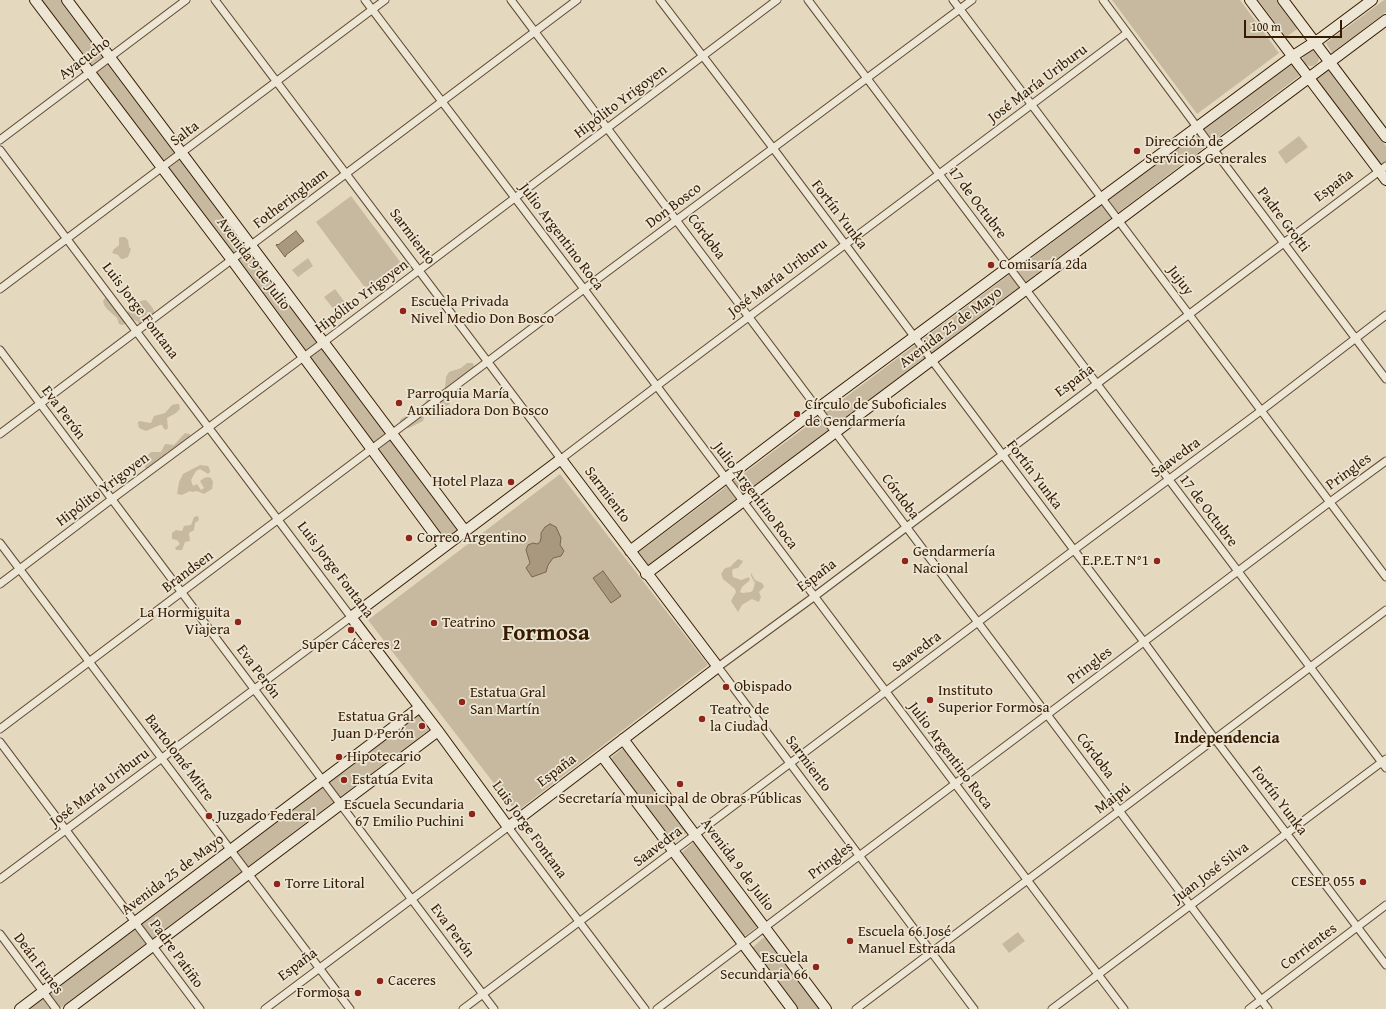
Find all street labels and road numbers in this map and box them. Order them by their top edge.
street label: Ayacucho [56,34,114,84]
street label: José María Uriburu [985,41,1091,127]
street label: Hipólito Yrigoyen [571,61,671,143]
street label: Salta [167,117,203,151]
street label: 17 de Octubre [944,163,1010,243]
street label: Fotheringham [250,165,332,233]
street label: España [1311,166,1357,206]
street label: Fortín Yunka [807,177,871,253]
street label: Don Bosco [643,179,705,233]
street label: Julio Argentino Roca [515,180,607,294]
street label: Padre Grotti [1253,184,1313,256]
street label: Sarmiento [385,205,439,269]
street label: Córdoba [683,211,729,263]
street label: Avenida 9 de Julio [212,214,294,314]
street label: José María Uriburu [725,235,831,321]
street label: Hipólito Yrigoyen [312,256,412,338]
street label: Luis Jorge Fontana [98,259,182,363]
street label: Jujuy [1163,263,1197,299]
street label: Avenida 25 de Mayo [896,284,1006,372]
street label: España [1052,361,1098,401]
street label: Eva Perón [37,383,89,443]
street label: Saavedra [1148,434,1204,482]
street label: Fortín Yunka [1002,437,1066,513]
street label: Julio Argentino Roca [709,439,801,553]
street label: Hipólito Yrigoyen [53,449,153,531]
street label: Pringles [1323,450,1375,494]
street label: Sarmiento [580,463,634,527]
street label: Córdoba [877,471,923,523]
street label: 17 de Octubre [1175,471,1241,551]
street label: Luis Jorge Fontana [293,518,377,622]
street label: Brandsen [159,547,217,597]
street label: España [794,556,840,596]
street label: Saavedra [889,628,945,676]
street label: Eva Perón [232,642,284,702]
street label: Pringles [1064,643,1116,689]
street label: Julio Argentino Roca [904,699,996,813]
street label: Bartolomé Mitre [141,711,217,805]
street label: Córdoba [1072,730,1118,782]
street label: Sarmiento [781,732,835,796]
street label: José María Uriburu [47,745,153,831]
street label: España [534,751,580,791]
street label: Fortín Yunka [1247,763,1311,839]
street label: Luis Jorge Fontana [488,778,570,882]
street label: Maipú [1092,780,1134,818]
street label: Avenida 9 de Julio [696,815,778,915]
street label: Saavedra [630,823,686,871]
street label: Avenida 25 de Mayo [118,831,228,919]
street label: Pringles [805,838,857,884]
street label: Juan José Silva [1170,839,1252,907]
street label: Eva Perón [426,901,478,961]
street label: Padre Patiño [145,916,207,992]
street label: Corrientes [1277,920,1341,974]
street label: Deán Funes [9,930,67,998]
street label: España [275,945,321,985]

